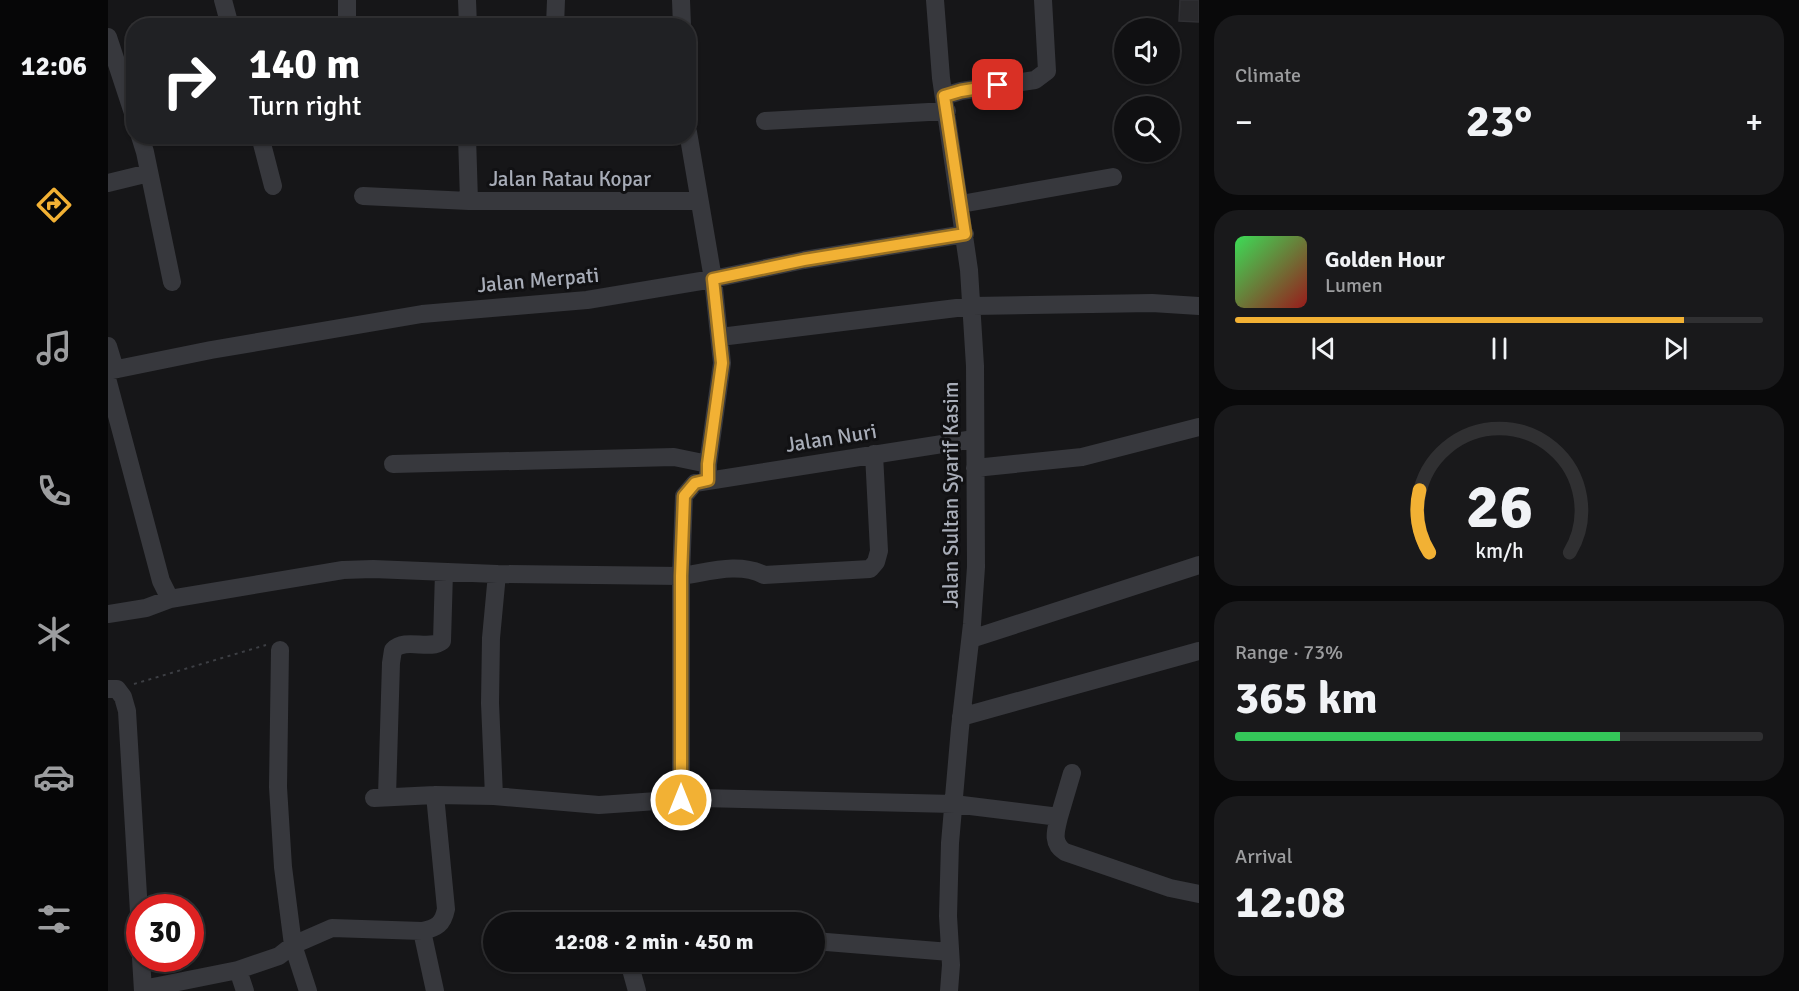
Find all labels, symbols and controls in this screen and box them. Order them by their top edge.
map controls [1114,18,1180,162]
button: sound [1114,18,1180,84]
text: 140 m [249,39,360,90]
icon: right [150,42,228,120]
text: 12:06 [21,50,87,83]
pin [972,59,1023,110]
text: Climate [1235,63,1301,88]
icon: arrive [981,68,1014,101]
text: Turn right [249,90,362,123]
text: 23° [1466,94,1532,149]
button: search [1114,96,1180,162]
text: − [1235,102,1253,143]
text: + [1745,102,1763,143]
street label: Jalan Ratau Kopar [489,166,651,192]
icon: directions [33,184,75,226]
text: Golden Hour [1325,246,1445,273]
street label: Jalan Merpati [476,262,600,298]
text: Lumen [1325,273,1383,298]
icon: music [33,327,75,369]
icon: previous [1307,332,1340,365]
icon: pause [1483,332,1516,365]
icon: next [1659,332,1692,365]
street label: Jalan Sultan Syarif Kasim [938,381,964,609]
street label: Jalan Nuri [784,418,878,458]
text: 26 [1465,468,1533,545]
icon: phone [33,470,75,512]
text: km/h [1475,538,1523,564]
icon: climate [33,613,75,655]
text: Range · 73% [1235,640,1343,665]
text: 365 km [1235,671,1378,726]
icon: car [33,756,75,798]
position arrow [649,768,713,832]
text: Arrival [1235,844,1293,869]
text: 12:08 [1235,875,1345,930]
speed limit sign: 30 [126,894,204,972]
icon: filters [33,898,75,940]
text: 12:08 · 2 min · 450 m [554,928,754,955]

